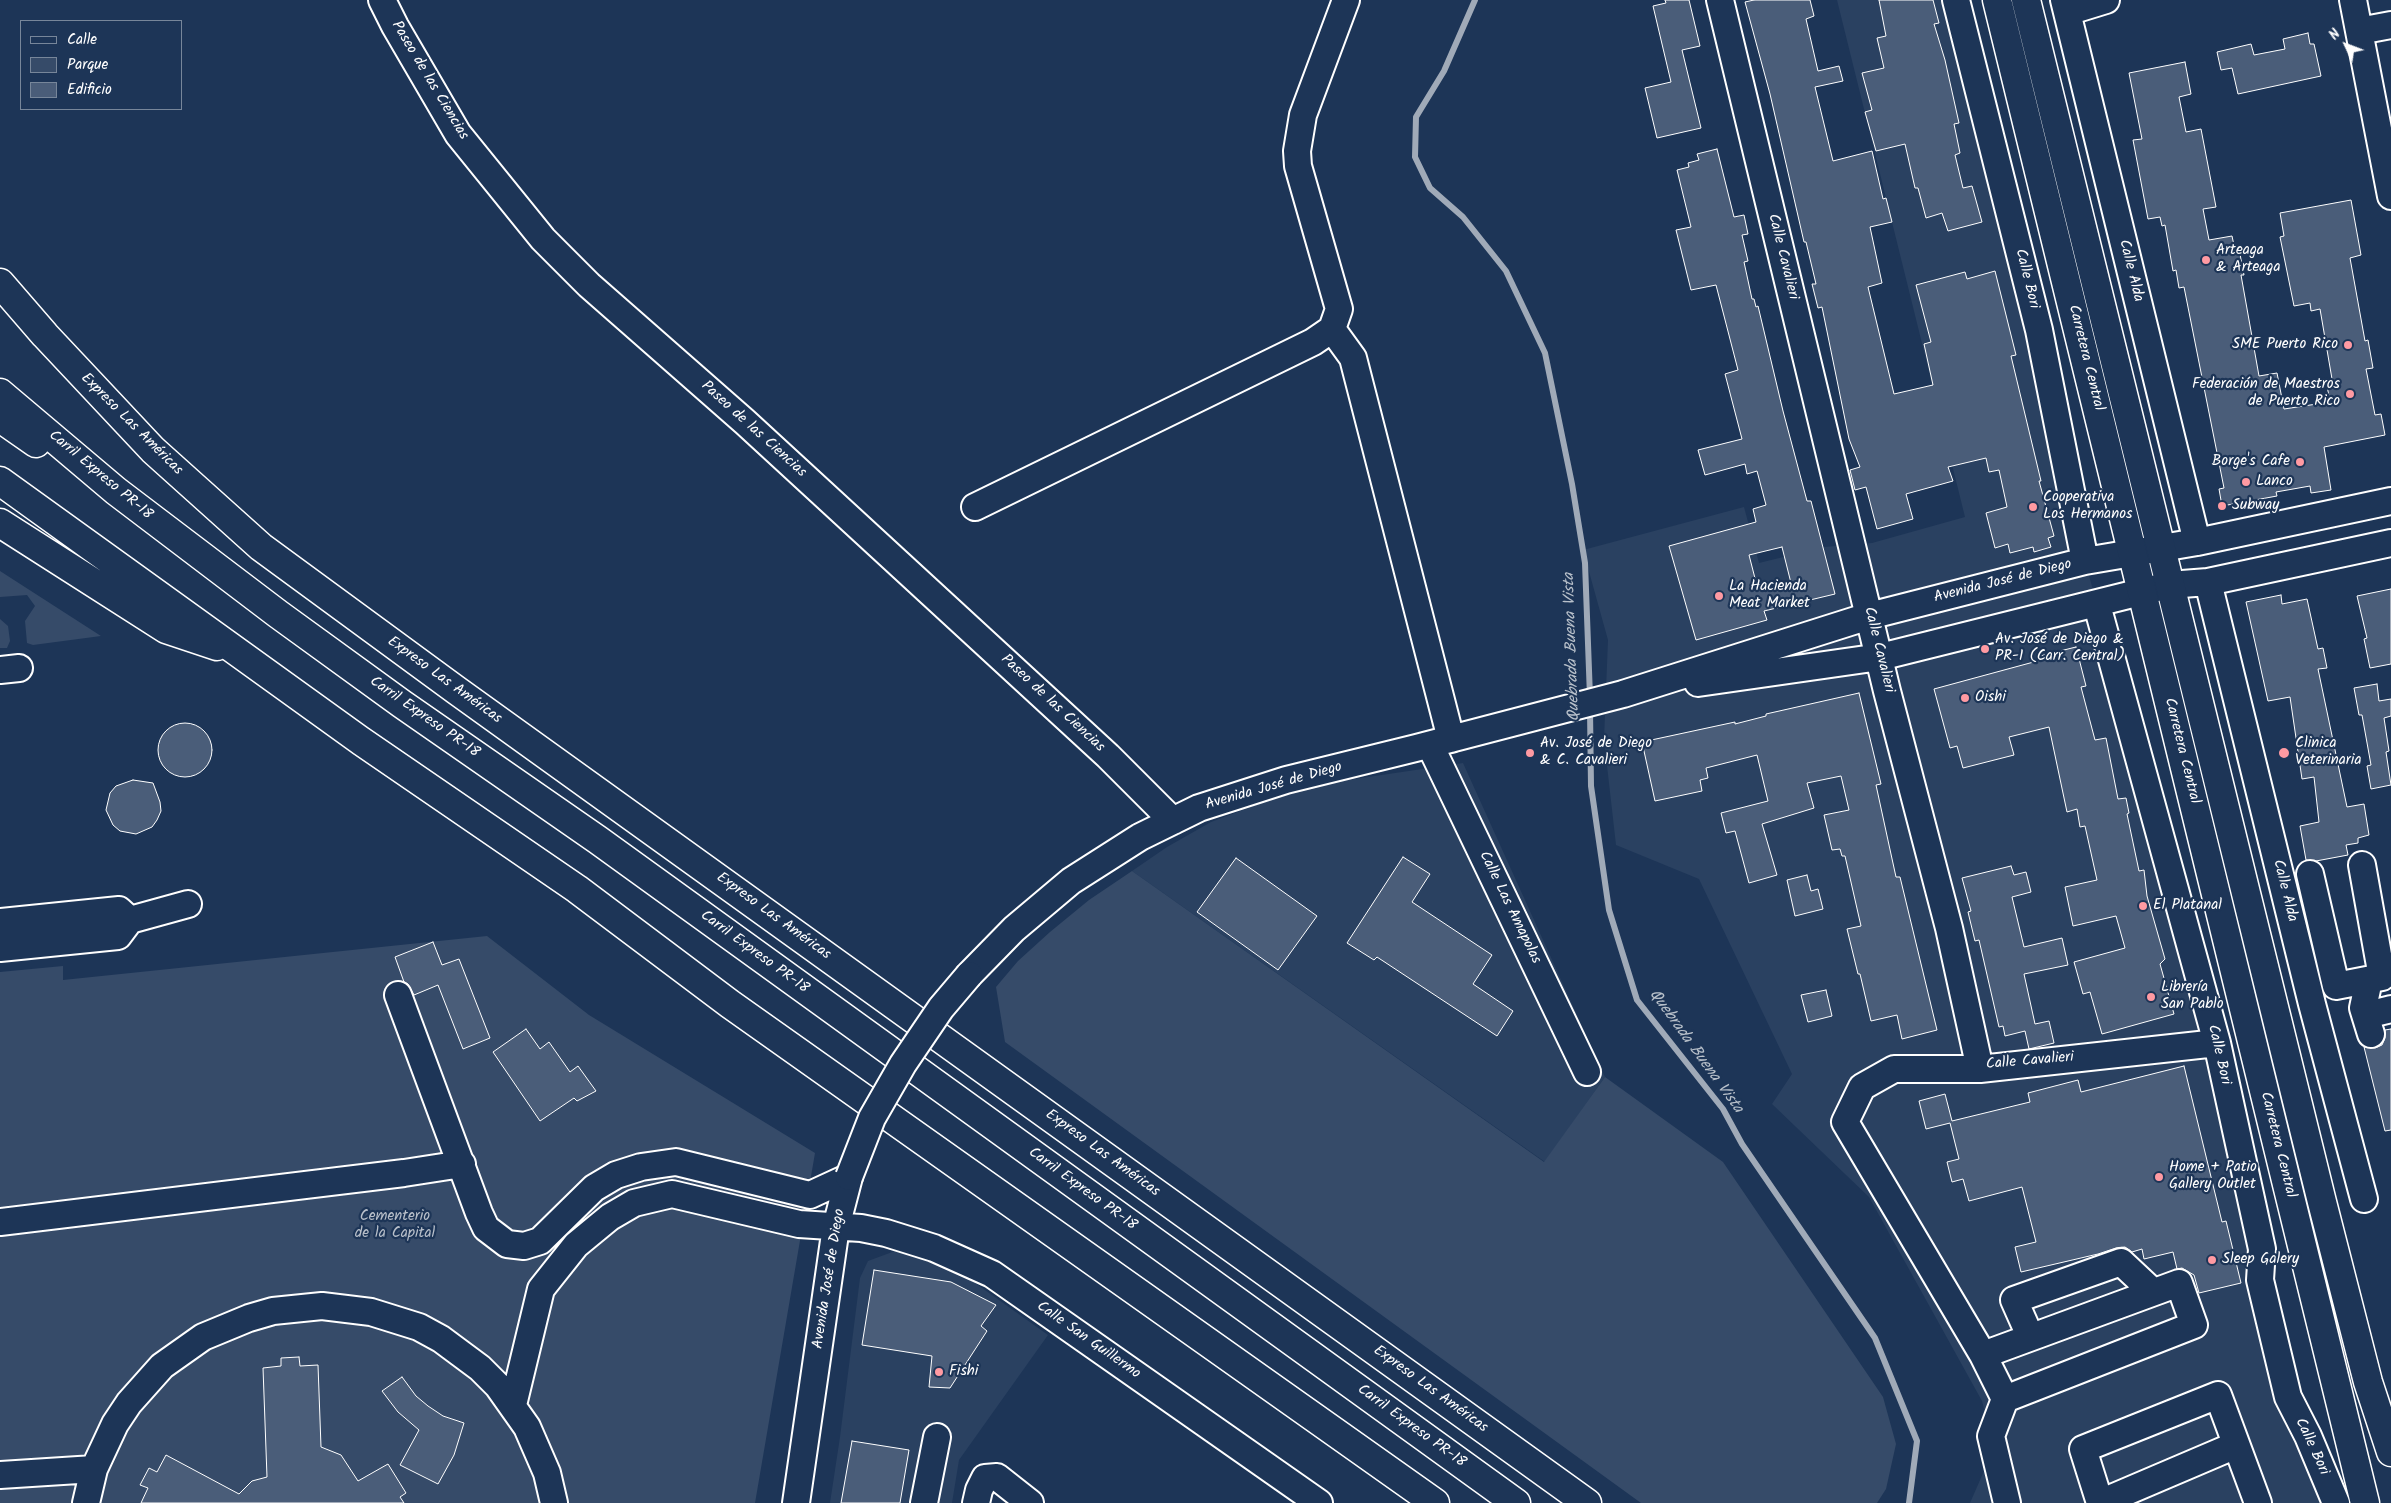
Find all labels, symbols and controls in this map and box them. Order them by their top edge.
street label: Paseo de las Ciencias [386,18,472,144]
legend [20,20,182,110]
north arrow [2321,20,2371,70]
text: N [2324,24,2346,46]
text: Calle [67,28,97,52]
text: Parque [67,53,108,77]
text: Edificio [67,78,112,102]
street label: Calle Cavalieri [1763,212,1801,302]
street label: Calle Alda [2114,238,2146,304]
place label: Arteaga & Arteaga [2216,242,2280,277]
street label: Calle Bori [2010,247,2042,311]
marker: Arteaga & Arteaga [2200,254,2212,266]
street label: Carretera Central [2063,303,2107,413]
place label: SME Puerto Rico [2232,336,2338,354]
marker: SME Puerto Rico [2342,339,2354,351]
street label: Expreso Las Américas [76,370,186,480]
place label: Federación de Maestros de Puerto Rico [2192,376,2340,411]
street label: Paseo de las Ciencias [697,378,809,482]
marker: Federación de Maestros de Puerto Rico [2344,388,2356,400]
street label: Carril Expreso PR-18 [44,427,156,525]
place label: Borge's Cafe [2212,453,2290,471]
marker: Borge's Cafe [2294,456,2306,468]
place label: Lanco [2256,473,2293,491]
marker: Lanco [2240,476,2252,488]
place label: Cooperativa Los Hermanos [2043,489,2132,524]
place label: Subway [2232,497,2279,515]
marker: Subway [2216,500,2228,512]
marker: Cooperativa Los Hermanos [2027,501,2039,513]
street label: Avenida José de Diego [1932,556,2074,608]
water label: Quebrada Buena Vista [1561,572,1585,722]
place label: La Hacienda Meat Market [1729,578,1810,613]
marker: La Hacienda Meat Market [1713,590,1725,602]
street label: Calle Cavalieri [1859,605,1897,695]
place label: Av. José de Diego & PR-1 (Carr. Central) [1995,631,2125,666]
street label: Expreso Las Américas [383,633,505,729]
marker: Av. José de Diego & PR-1 (Carr. Central) [1979,643,1991,655]
street label: Paseo de las Ciencias [996,651,1108,757]
street label: Carril Expreso PR-18 [366,673,482,763]
place label: Oishi [1975,689,2006,707]
marker: Oishi [1959,692,1971,704]
street label: Carretera Central [2159,696,2203,806]
place label: Av. José de Diego & C. Cavalieri [1540,735,1652,770]
place label: Clinica Veterinaria [2295,735,2361,770]
marker: Clinica Veterinaria [2277,746,2291,760]
marker: Av. José de Diego & C. Cavalieri [1524,747,1536,759]
street label: Avenida José de Diego [1204,759,1344,815]
street label: Calle Las Amapolas [1474,849,1544,967]
street label: Calle Alda [2268,858,2300,924]
street label: Expreso Las Américas [712,869,834,965]
place label: El Platanal [2153,897,2222,915]
marker: El Platanal [2137,900,2149,912]
street label: Carril Expreso PR-18 [696,908,812,998]
place label: Librería San Pablo [2161,979,2224,1014]
water label: Quebrada Buena Vista [1644,986,1746,1118]
marker: Librería San Pablo [2145,991,2157,1003]
street label: Calle Bori [2202,1023,2234,1087]
street label: Calle Cavalieri [1985,1049,2075,1075]
street label: Carretera Central [2255,1090,2299,1200]
street label: Expreso Las Américas [1041,1106,1163,1202]
street label: Carril Expreso PR-18 [1024,1145,1140,1235]
place label: Home + Patio Gallery Outlet [2169,1159,2257,1194]
marker: Home + Patio Gallery Outlet [2153,1171,2165,1183]
park label: Cementerio de la Capital [355,1208,435,1243]
street label: Avenida José de Diego [810,1208,850,1350]
place label: Sleep Galery [2222,1251,2299,1269]
marker: Sleep Galery [2206,1254,2218,1266]
street label: Calle San Guillermo [1033,1298,1143,1384]
street label: Expreso Las Américas [1369,1342,1491,1438]
place label: Fishi [949,1363,978,1381]
marker: Fishi [933,1366,945,1378]
street label: Carril Expreso PR-18 [1353,1382,1469,1472]
street label: Calle Bori [2290,1416,2332,1478]

